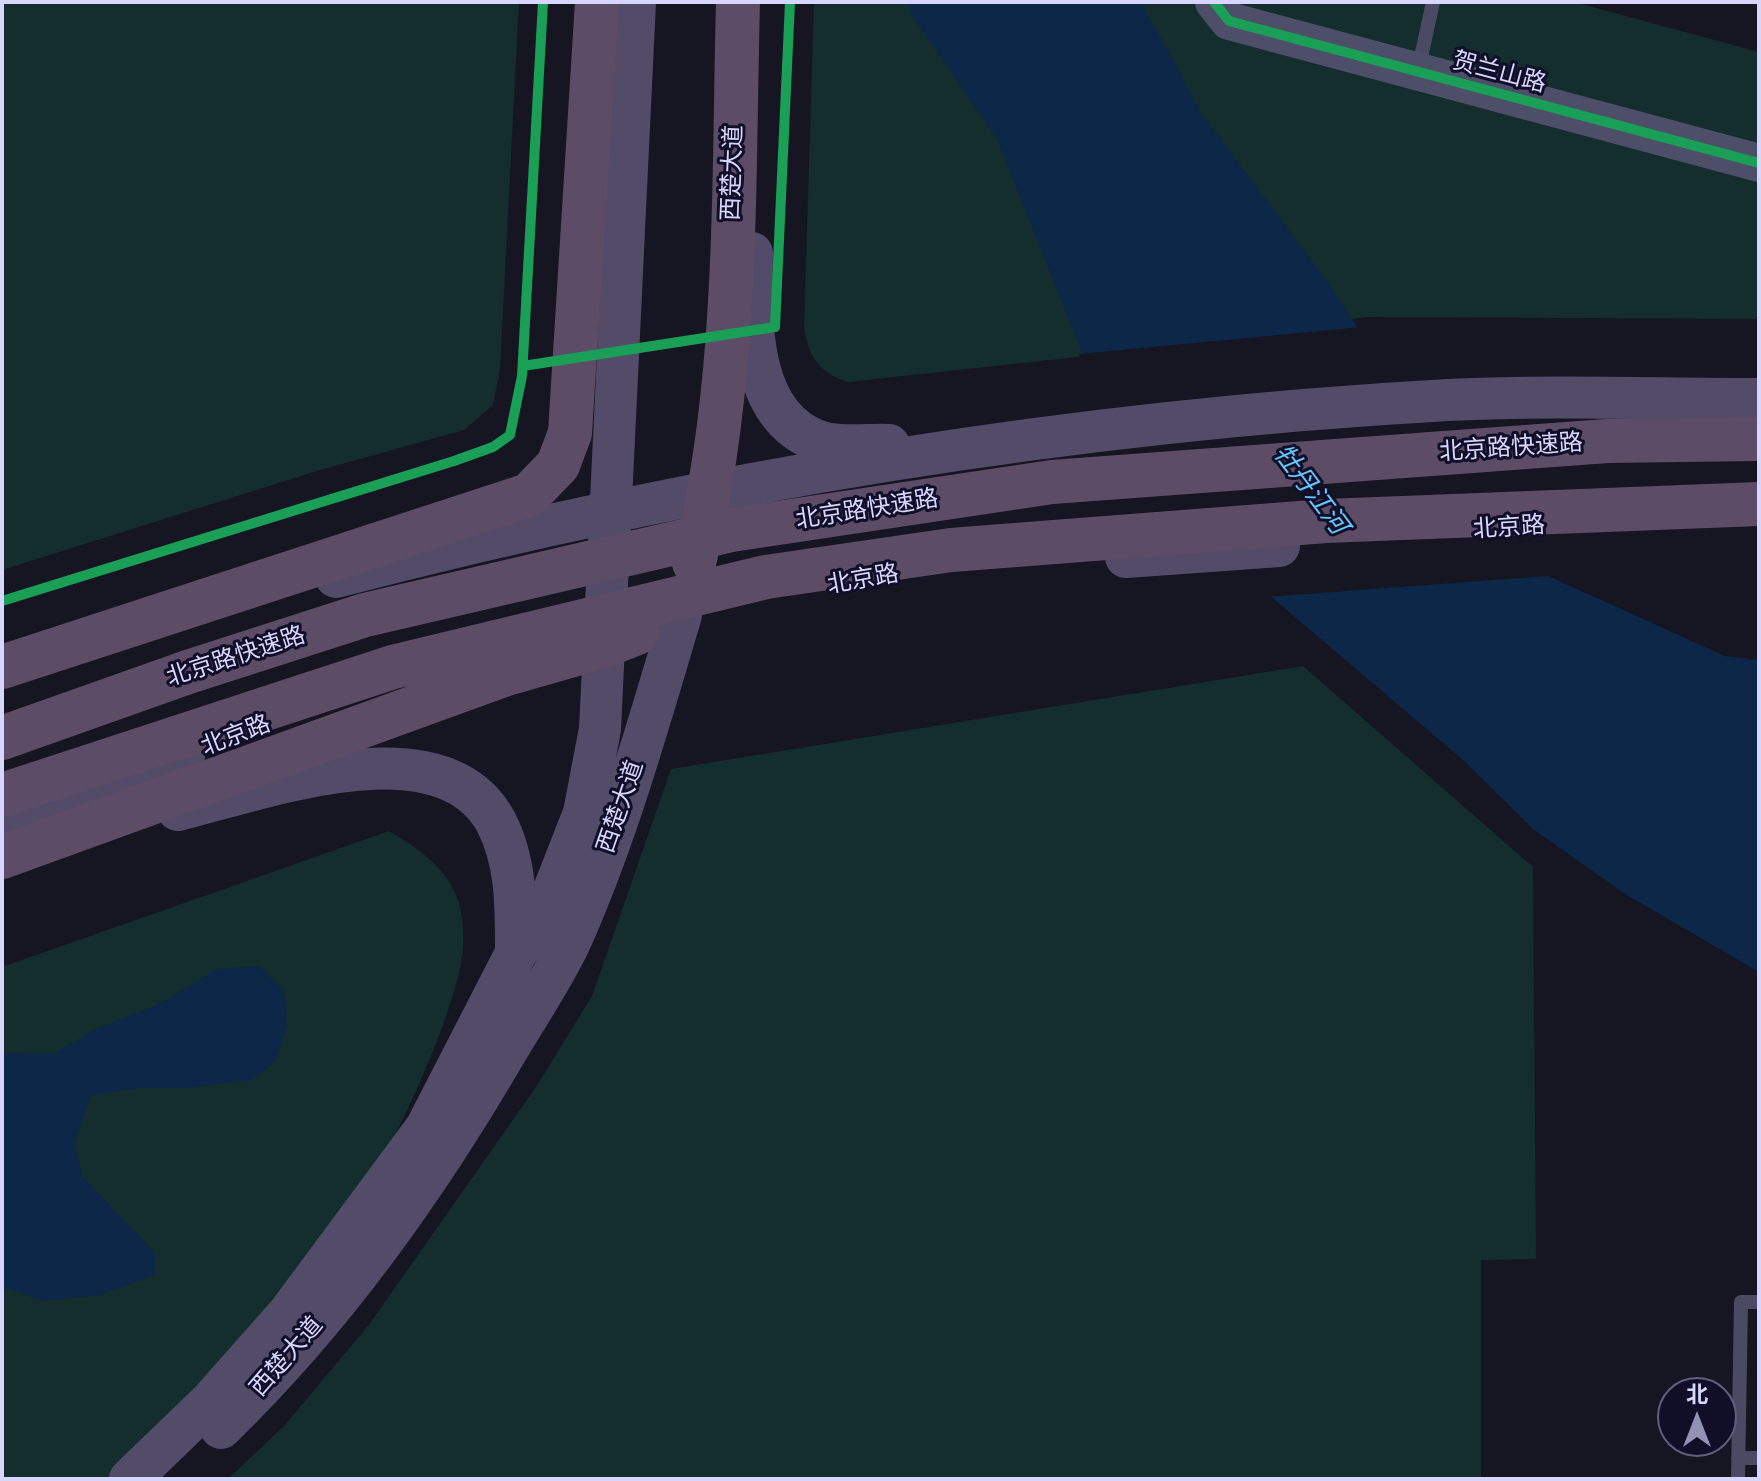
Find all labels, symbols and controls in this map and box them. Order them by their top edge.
street label: 贺兰山路 [1449,47,1549,99]
street label: 西楚大道 [717,125,749,221]
street label: 北京路快速路 [1438,429,1584,467]
water label: 牡丹江河 [1266,439,1354,541]
street label: 北京路快速路 [794,485,940,535]
street label: 北京路 [1472,511,1546,545]
street label: 北京路 [825,560,901,600]
street label: 北京路快速路 [163,621,309,693]
street label: 北京路 [197,710,275,762]
street label: 西楚大道 [592,757,650,857]
street label: 西楚大道 [245,1311,329,1403]
north arrow [1657,1377,1737,1457]
text: 北 [1686,1382,1708,1407]

